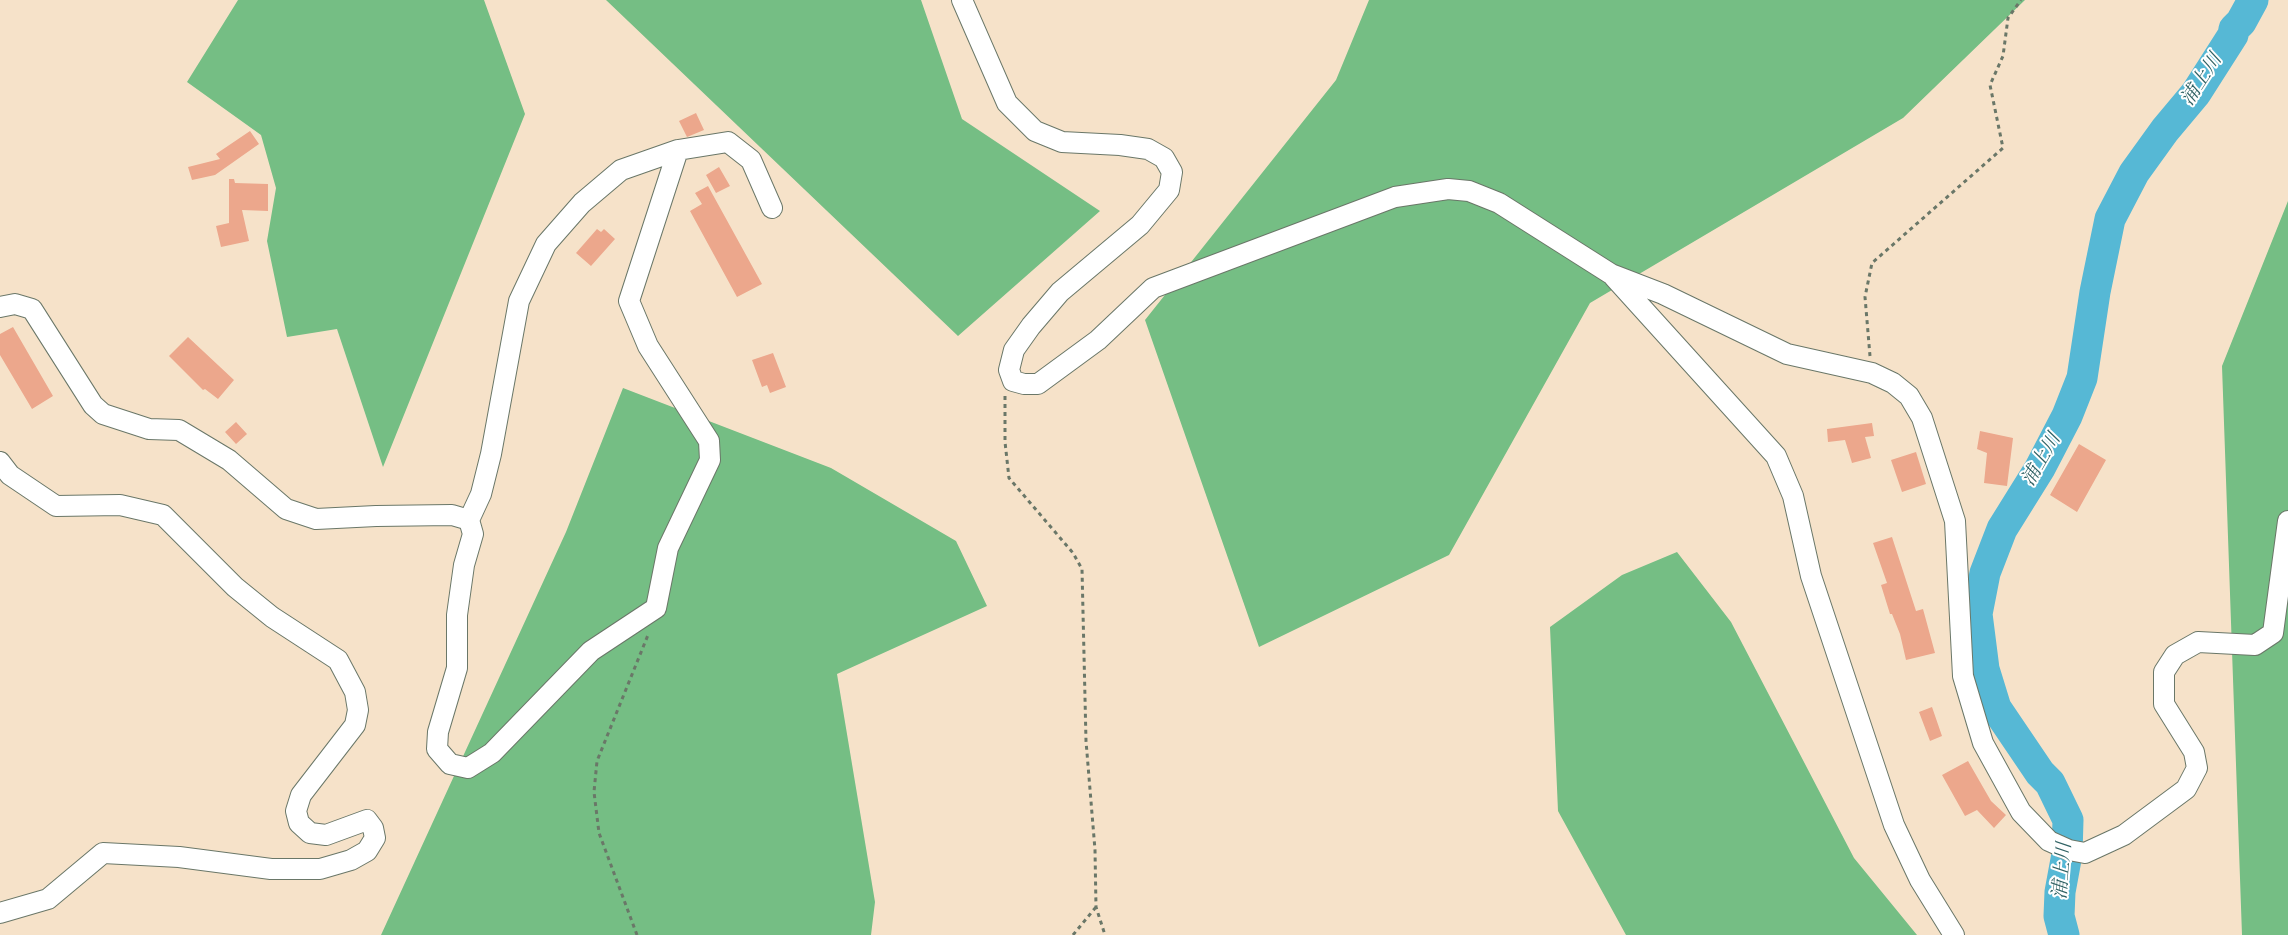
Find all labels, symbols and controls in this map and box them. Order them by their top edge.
water label: 浦上川 [2177,50,2227,110]
water label: 浦上川 [2018,430,2066,490]
water label: 浦上川 [2049,842,2077,900]

